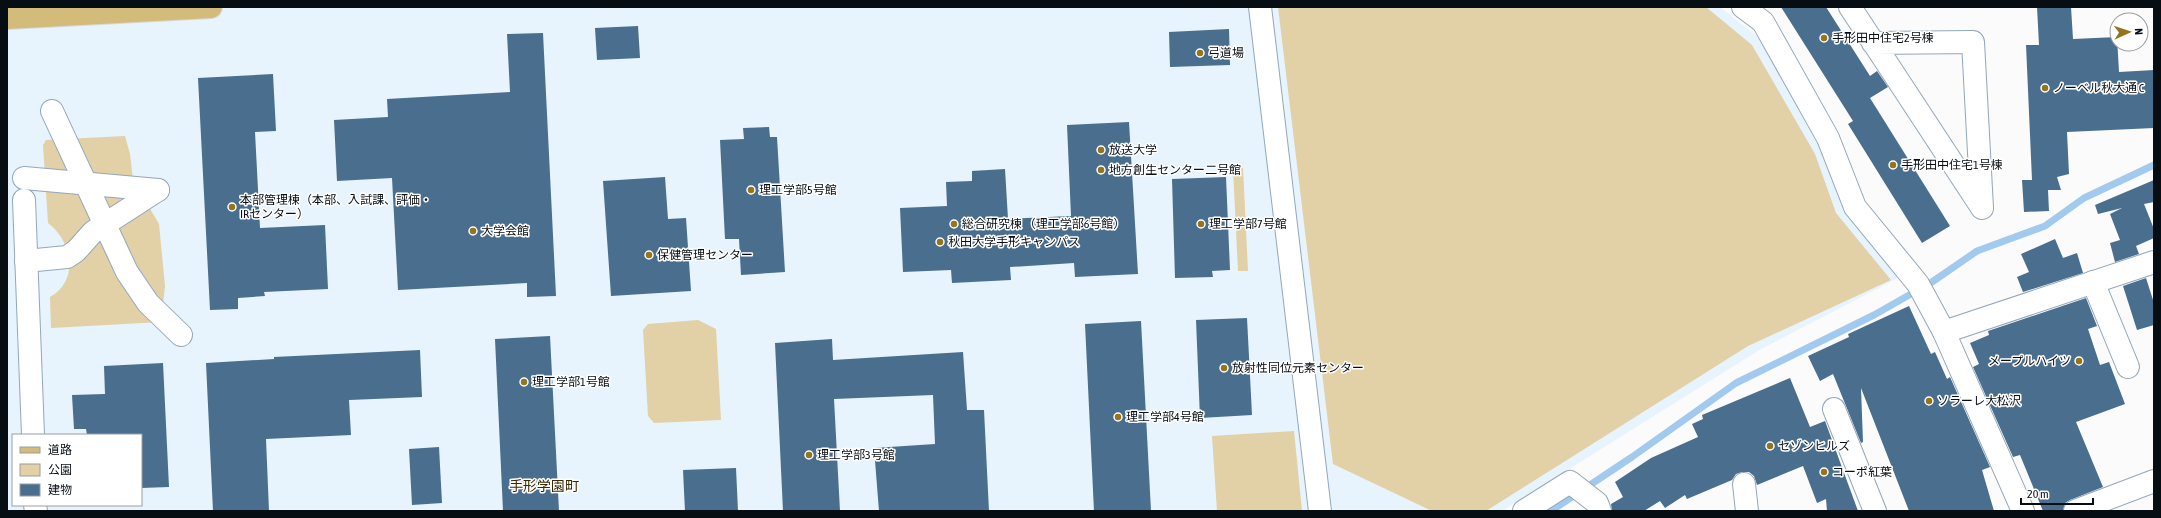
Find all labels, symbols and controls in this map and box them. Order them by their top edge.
north arrow [2109,12,2149,52]
text: N [2133,28,2145,35]
place label: 手形田中住宅2号棟 [1832,31,1934,45]
marker: 手形田中住宅2号棟 [1819,33,1829,43]
place label: 弓道場 [1208,46,1244,60]
marker: 弓道場 [1195,48,1205,58]
place label: ノーベル秋大通 C [2053,81,2145,95]
marker: ノーベル秋大通 C [2040,83,2050,93]
place label: 放送大学 [1109,143,1157,157]
marker: 放送大学 [1096,145,1106,155]
place label: 手形田中住宅1号棟 [1901,158,2003,172]
marker: 手形田中住宅1号棟 [1888,160,1898,170]
place label: 地方創生センター二号館 [1109,163,1241,177]
marker: 地方創生センター二号館 [1096,165,1106,175]
place label: 理工学部5号館 [759,183,837,197]
marker: 理工学部5号館 [746,185,756,195]
place label: 本部管理棟（本部、入試課、評価・ IRセンター） [240,193,432,221]
marker: 本部管理棟（本部、入試課、評価・ IRセンター） [227,202,237,212]
place label: 総合研究棟 （理工学部6号館） [962,217,1125,231]
place label: 理工学部7号館 [1209,217,1287,231]
marker: 総合研究棟 （理工学部6号館） [949,219,959,229]
marker: 理工学部7号館 [1196,219,1206,229]
place label: 大学会館 [481,224,529,238]
marker: 大学会館 [468,226,478,236]
place label: 秋田大学手形キャンパス [948,235,1080,249]
marker: 秋田大学手形キャンパス [935,237,945,247]
place label: 保健管理センター [657,248,753,262]
marker: 保健管理センター [644,250,654,260]
place label: メープルハイツ [1988,354,2071,368]
marker: メープルハイツ [2074,356,2084,366]
place label: 放射性同位元素センター [1232,361,1364,375]
marker: 放射性同位元素センター [1219,363,1229,373]
place label: 理工学部1号館 [532,375,610,389]
marker: 理工学部1号館 [519,377,529,387]
place label: ソラーレ大松沢 [1937,394,2021,408]
marker: ソラーレ大松沢 [1924,396,1934,406]
place label: 理工学部4号館 [1126,410,1204,424]
marker: 理工学部4号館 [1113,412,1123,422]
legend [12,434,142,506]
place label: セゾンヒルズ [1778,439,1850,453]
marker: セゾンヒルズ [1765,441,1775,451]
text: 道路 [48,443,72,457]
place label: 理工学部3号館 [817,448,895,462]
marker: 理工学部3号館 [804,450,814,460]
text: 公園 [48,463,72,477]
place label: コーポ紅葉 [1832,465,1892,479]
marker: コーポ紅葉 [1819,467,1829,477]
district label: 手形学園町 [509,478,579,494]
scale bar [2021,480,2093,506]
text: 建物 [48,483,72,497]
text: 20 m [2027,487,2049,501]

